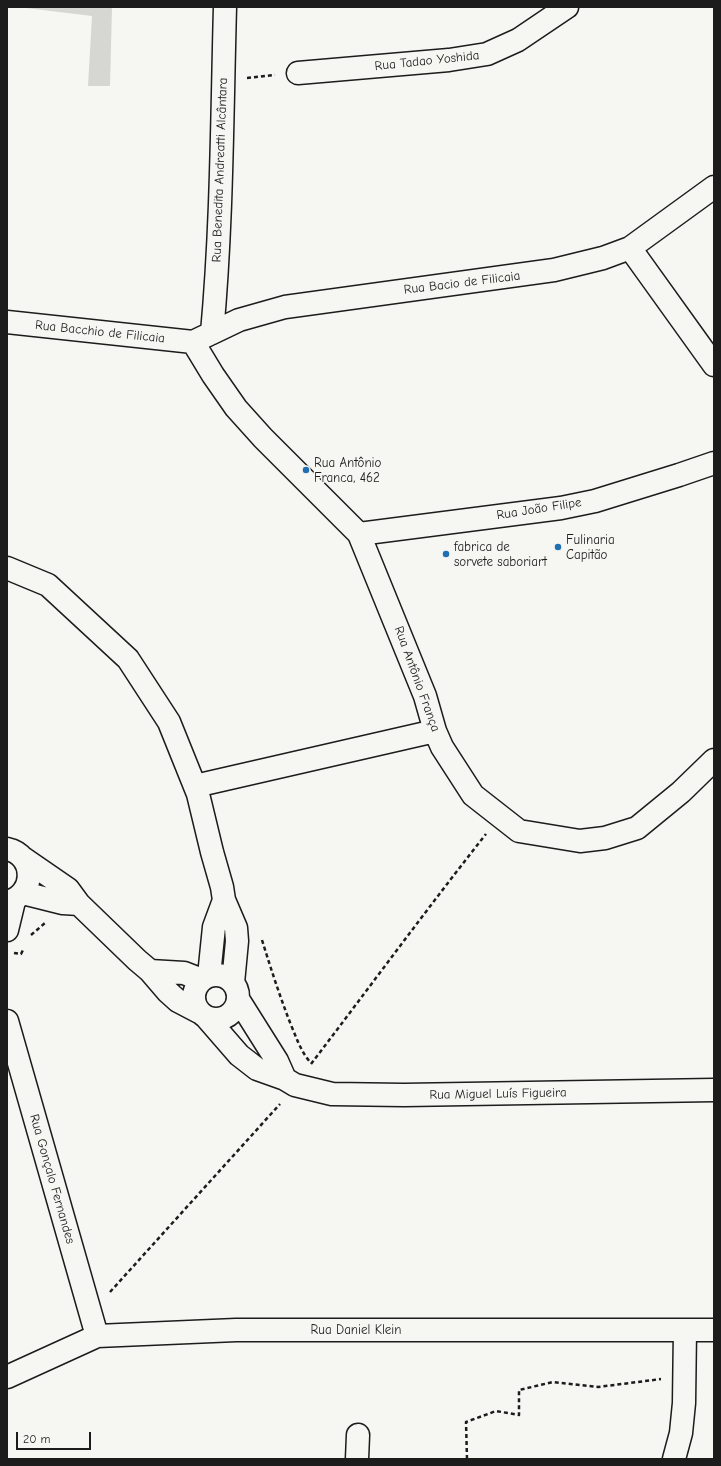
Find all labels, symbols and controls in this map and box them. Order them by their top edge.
street label: Rua Tadao Yoshida [374,48,480,74]
street label: Rua Benedita Andreatti Alcântara [209,77,231,263]
street label: Rua Bacio de Filicaia [403,268,521,298]
street label: Rua Bacchio de Filicaia [34,317,166,347]
place label: Rua Antônio Franca, 462 [314,455,381,486]
marker: Rua Antônio Franca, 462 [301,465,311,475]
street label: Rua João Filipe [495,495,583,523]
place label: Fulinaria Capitão [566,532,615,563]
place label: fabrica de sorvete saboriart [454,539,547,570]
marker: Fulinaria Capitão [553,542,563,552]
marker: fabrica de sorvete saboriart [441,549,451,559]
street label: Rua Antônio França [391,624,443,734]
street label: Rua Miguel Luís Figueira [429,1085,567,1103]
street label: Rua Gonçalo Fernandes [26,1112,78,1246]
street label: Rua Daniel Klein [311,1322,401,1338]
scale bar [18,1424,93,1450]
text: 20 m [23,1432,51,1446]

